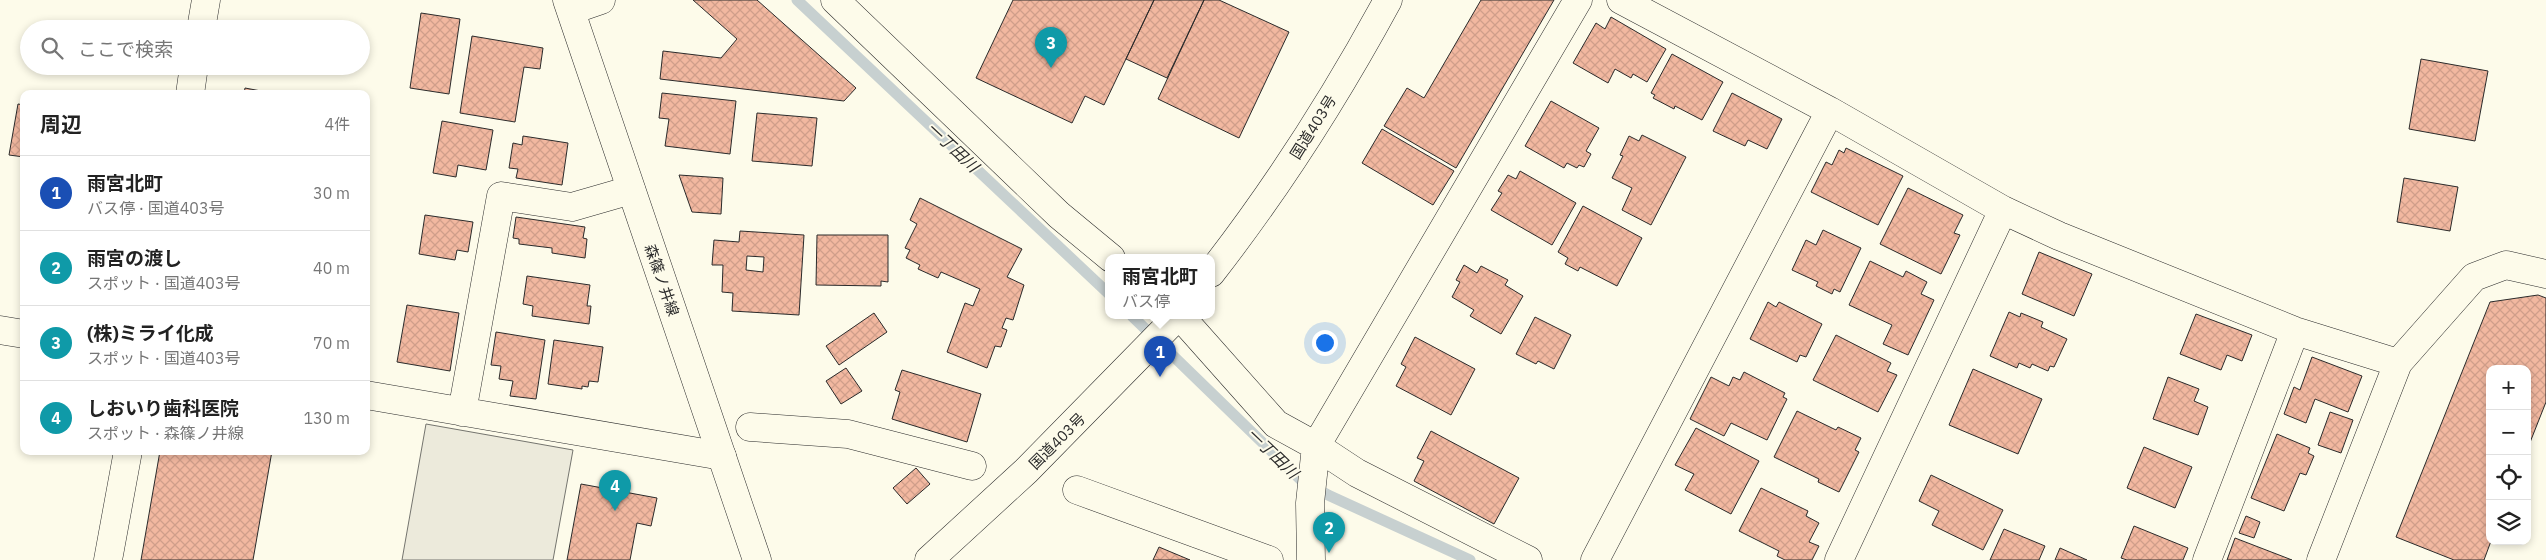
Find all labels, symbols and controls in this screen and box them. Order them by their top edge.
search box [20,20,370,75]
pin: 3 [1035,27,1067,68]
icon: search [38,34,66,62]
text: ここで検索 [78,37,173,61]
street label: 国道403号 [1286,91,1340,163]
text: 周辺 [40,110,82,138]
text: 4件 [324,114,350,134]
water label: 一丁田川 [923,118,985,177]
text: 雨宮北町 [87,171,163,195]
text: 1 [51,183,61,203]
text: 30 m [313,183,350,203]
text: バス停 · 国道403号 [87,198,225,218]
street label: 森篠ノ井線 [641,241,683,319]
text: 雨宮の渡し [87,246,182,270]
popup [1105,254,1215,319]
text: 2 [51,258,61,278]
text: 40 m [313,258,350,278]
text: 雨宮北町 [1122,264,1198,288]
text: スポット · 国道403号 [87,273,241,293]
text: バス停 [1122,291,1170,311]
text: (株)ミライ化成 [87,321,214,345]
your location [1312,330,1338,356]
text: 3 [51,333,61,353]
text: 70 m [313,333,350,353]
pin: 1 [1144,336,1176,377]
text: スポット · 国道403号 [87,348,241,368]
map controls [2486,365,2531,545]
button: + [2486,365,2531,410]
text: しおいり歯科医院 [87,396,239,420]
text: 4 [51,408,61,428]
text: 130 m [303,408,350,428]
street label: 国道403号 [1025,409,1089,473]
button: − [2486,410,2531,455]
text: スポット · 森篠ノ井線 [87,423,244,443]
water label: 一丁田川 [1243,424,1304,484]
button: locate [2486,455,2531,500]
pin: 4 [599,470,631,511]
button: layers [2486,500,2531,545]
pin: 2 [1313,512,1345,553]

